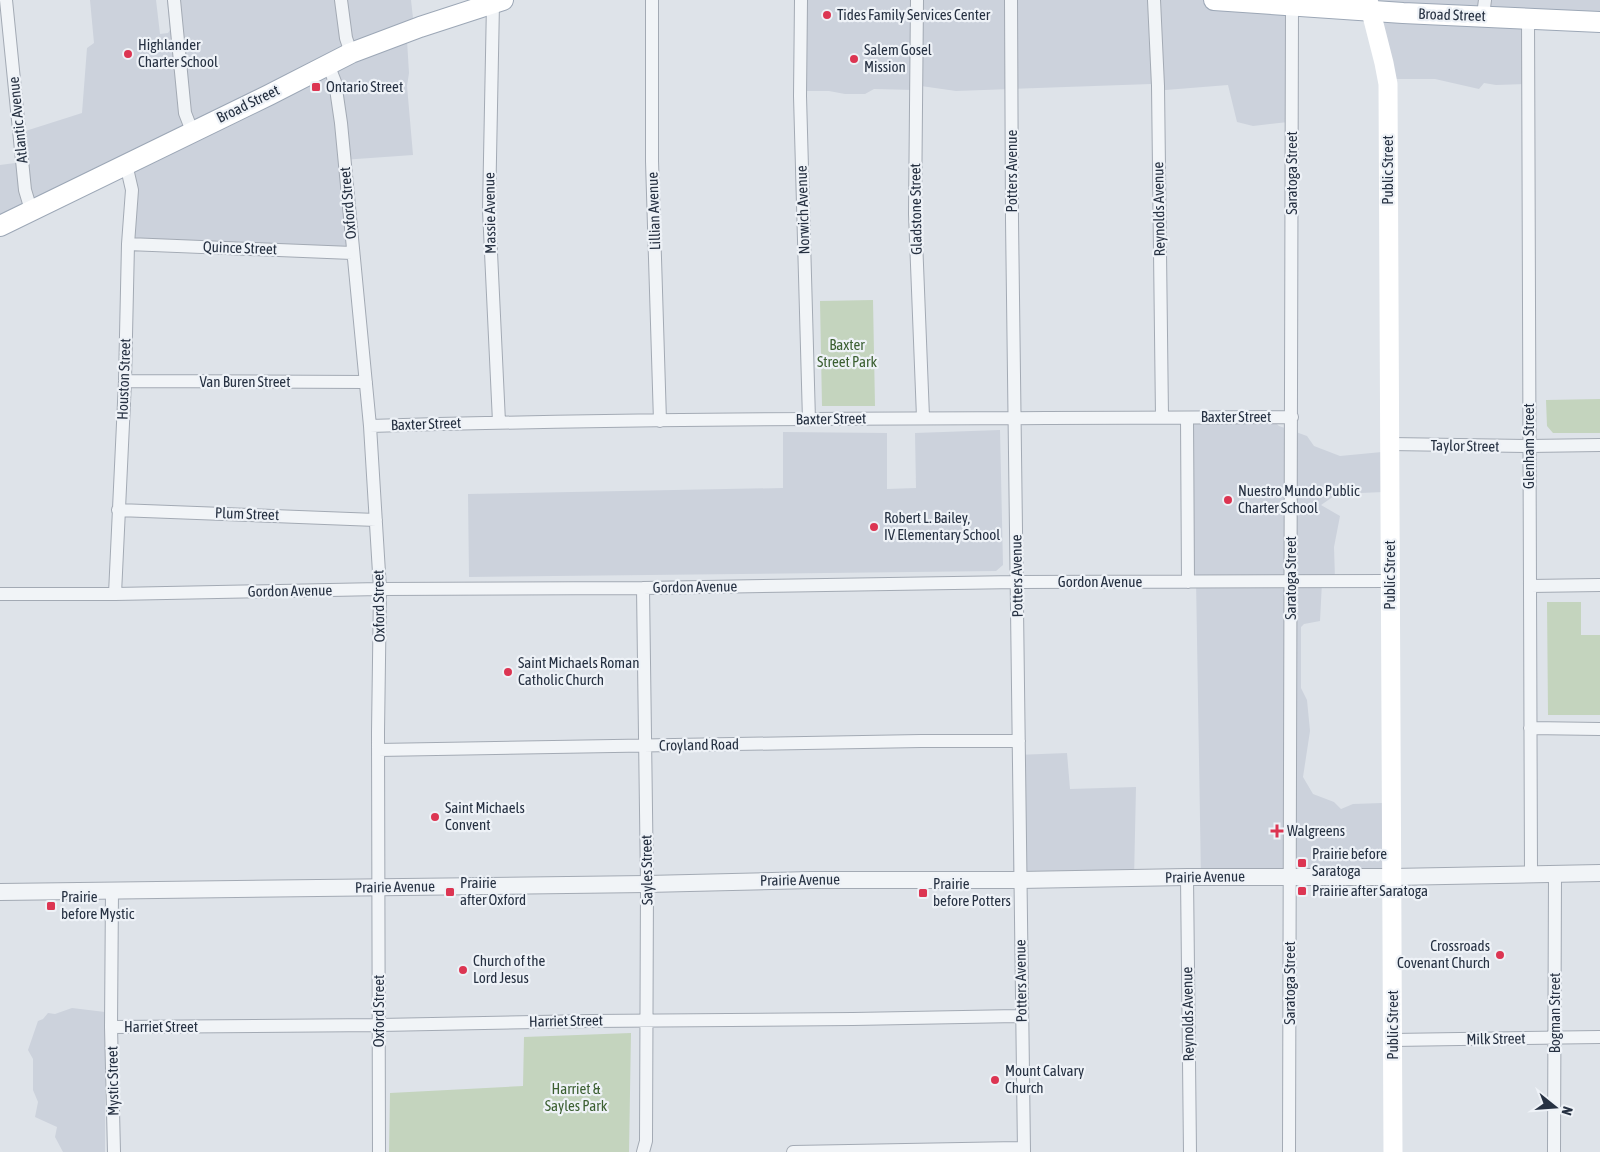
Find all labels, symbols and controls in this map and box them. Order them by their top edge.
street label: Broad Street [1418,5,1486,24]
place label: Tides Family Services Center [837,6,991,23]
marker: Tides Family Services Center [821,9,833,21]
place label: Highlander Charter School [138,36,218,70]
place label: Salem Gosel Mission [864,41,932,75]
marker: Highlander Charter School [122,48,134,60]
marker: Salem Gosel Mission [848,53,860,65]
street label: Atlantic Avenue [4,76,30,164]
place label: Ontario Street [326,78,403,95]
street label: Broad Street [214,81,282,126]
marker: Ontario Street [310,81,322,93]
street label: Potters Avenue [1003,129,1020,212]
street label: Saratoga Street [1283,131,1300,215]
street label: Public Street [1379,135,1396,205]
street label: Reynolds Avenue [1149,161,1168,256]
street label: Gladstone Street [906,163,925,255]
street label: Norwich Avenue [792,165,813,255]
street label: Oxford Street [336,166,359,240]
street label: Lillian Avenue [644,171,663,251]
street label: Massie Avenue [480,172,499,254]
street label: Quince Street [203,238,277,257]
park label: Baxter Street Park [817,336,877,370]
street label: Houston Street [114,338,133,420]
street label: Van Buren Street [199,373,291,390]
street label: Glenham Street [1520,403,1537,489]
street label: Baxter Street [1201,408,1271,425]
street label: Baxter Street [796,409,866,428]
street label: Baxter Street [390,414,462,433]
street label: Taylor Street [1430,436,1500,455]
place label: Nuestro Mundo Public Charter School [1238,482,1360,516]
marker: Nuestro Mundo Public Charter School [1222,494,1234,506]
street label: Plum Street [215,504,279,523]
place label: Robert L. Bailey, IV Elementary School [884,509,1000,543]
marker: Robert L. Bailey, IV Elementary School [868,521,880,533]
street label: Potters Avenue [1007,534,1026,618]
street label: Saratoga Street [1282,536,1299,620]
street label: Public Street [1381,540,1398,610]
street label: Oxford Street [369,570,388,642]
street label: Gordon Avenue [1058,573,1142,590]
street label: Gordon Avenue [653,577,738,596]
street label: Gordon Avenue [248,581,333,600]
place label: Saint Michaels Roman Catholic Church [518,654,639,688]
marker: Saint Michaels Roman Catholic Church [502,666,514,678]
street label: Croyland Road [659,735,739,754]
place label: Saint Michaels Convent [445,799,525,833]
marker: Saint Michaels Convent [429,811,441,823]
place label: Walgreens [1287,822,1345,839]
marker: Walgreens [1271,825,1283,837]
street label: Sayles Street [637,835,656,905]
place label: Prairie before Saratoga [1312,845,1387,879]
marker: Prairie before Saratoga [1296,857,1308,869]
street label: Prairie Avenue [1165,867,1245,886]
street label: Prairie Avenue [760,870,840,889]
place label: Prairie after Oxford [460,874,526,908]
place label: Prairie before Potters [933,875,1011,909]
street label: Prairie Avenue [355,877,435,896]
place label: Prairie after Saratoga [1312,882,1428,899]
marker: Prairie after Saratoga [1296,885,1308,897]
marker: Prairie after Oxford [444,886,456,898]
marker: Prairie before Potters [917,887,929,899]
place label: Prairie before Mystic [61,888,135,922]
marker: Prairie before Mystic [45,900,57,912]
place label: Crossroads Covenant Church [1397,937,1490,971]
street label: Potters Avenue [1011,939,1030,1023]
street label: Saratoga Street [1281,941,1298,1025]
marker: Crossroads Covenant Church [1494,949,1506,961]
place label: Church of the Lord Jesus [473,952,545,986]
marker: Church of the Lord Jesus [457,964,469,976]
street label: Reynolds Avenue [1178,966,1197,1061]
street label: Bogman Street [1546,973,1563,1053]
street label: Oxford Street [370,975,387,1047]
street label: Public Street [1384,990,1401,1060]
street label: Harriet Street [529,1011,603,1030]
street label: Harriet Street [124,1018,198,1035]
street label: Milk Street [1466,1029,1526,1048]
street label: Mystic Street [103,1046,122,1116]
place label: Mount Calvary Church [1005,1062,1084,1096]
marker: Mount Calvary Church [989,1074,1001,1086]
park label: Harriet & Sayles Park [545,1080,608,1114]
north arrow [1530,1082,1580,1132]
text: N [1559,1105,1576,1117]

